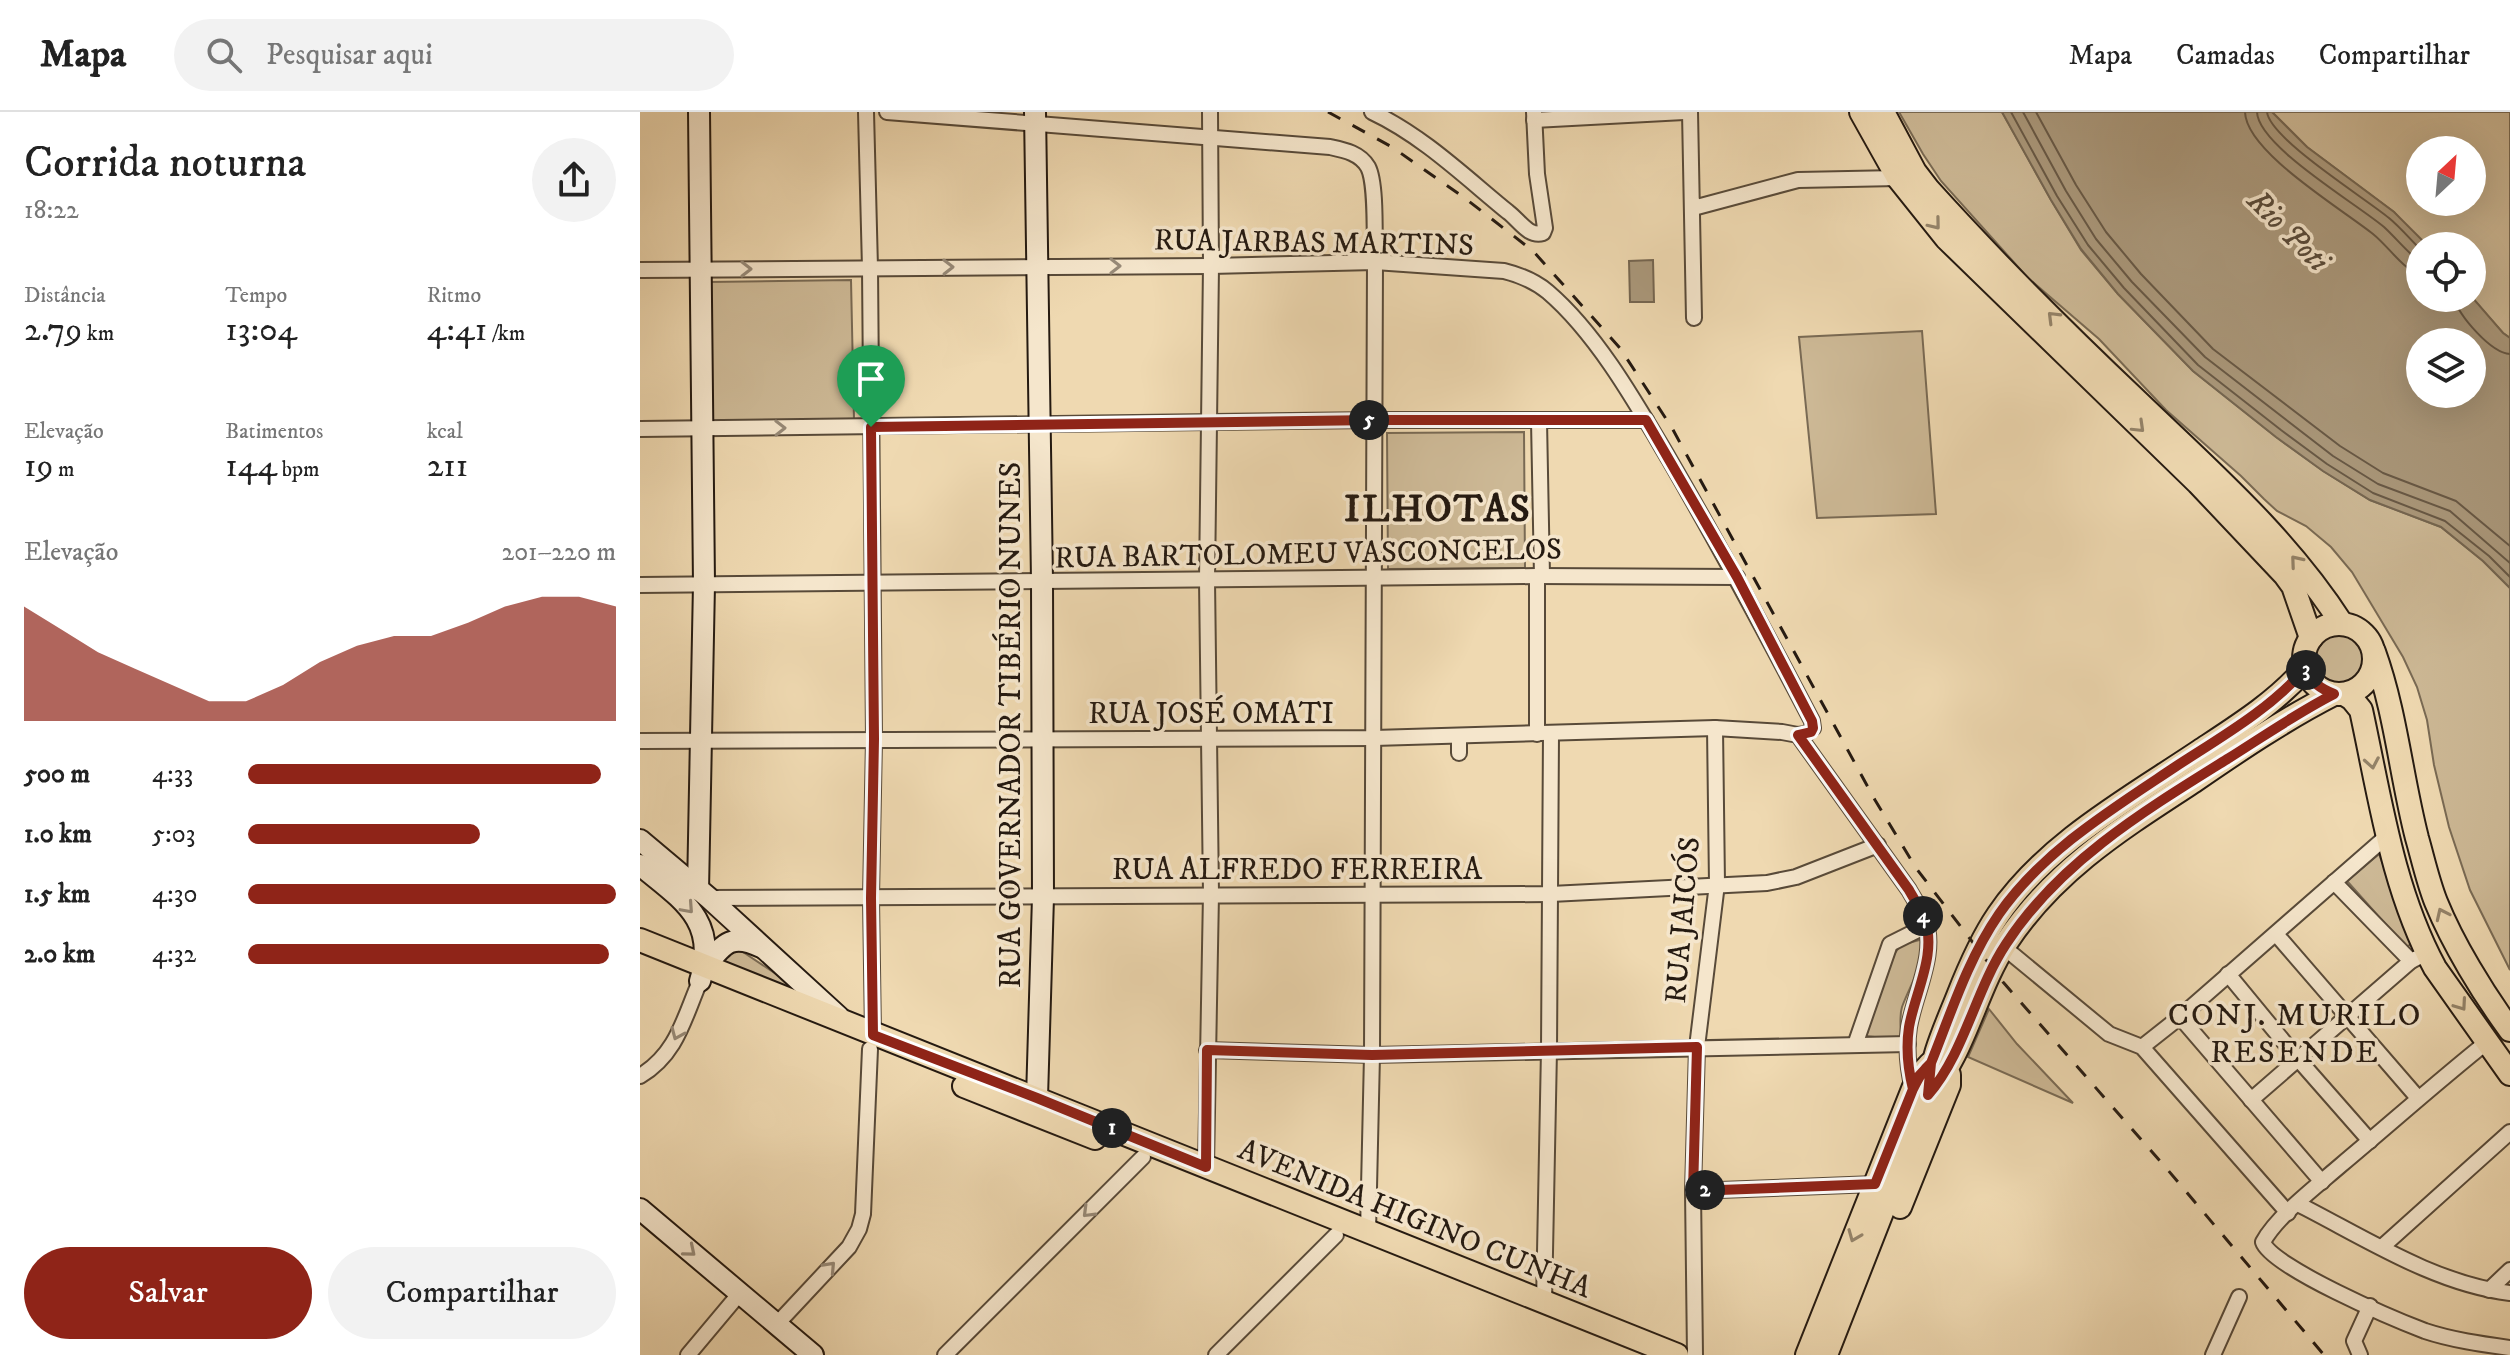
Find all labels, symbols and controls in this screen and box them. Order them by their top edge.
search box [174,19,734,91]
text: Mapa [40,31,126,79]
icon: search [202,33,246,77]
text: Pesquisar aqui [266,37,433,74]
text: Mapa [2069,38,2132,73]
text: Camadas [2176,38,2275,73]
text: Compartilhar [2319,38,2470,73]
text: Corrida noturna [24,136,306,191]
north arrow [2406,136,2486,216]
map controls [2406,136,2486,408]
button: share [532,138,616,222]
water label: Rio Poti [2237,181,2338,282]
text: 18:22 [24,194,79,227]
one-way arrow [1925,215,1939,230]
street label: RUA JARBAS MARTINS [1154,222,1474,265]
button: locate [2406,232,2486,312]
one-way arrow [1109,257,1122,275]
one-way arrow [942,258,955,276]
one-way arrow [740,260,753,277]
text: Distância [24,282,106,309]
text: Tempo [225,282,287,309]
text: Ritmo [427,282,481,309]
text: 2.79 [24,309,82,351]
text: 13:04 [225,309,297,351]
text: 4:41 [427,309,487,351]
one-way arrow [2048,312,2062,327]
text: km [82,320,114,347]
text: /km [487,320,525,347]
button: layers [2406,328,2486,408]
pin [837,345,905,427]
icon: arrive [849,357,893,401]
pin: 5 [1349,400,1389,440]
text: 5 [1364,406,1374,433]
one-way arrow [2130,417,2144,432]
text: Elevação [24,418,104,445]
text: Batimentos [225,418,323,445]
text: kcal [427,418,463,445]
one-way arrow [774,419,787,437]
text: 19 [24,445,53,487]
text: 144 [225,445,277,487]
text: 211 [427,445,468,487]
text: m [53,456,75,483]
text: bpm [277,456,320,483]
street label: RUA GOVERNADOR TIBÉRIO NUNES [992,462,1030,988]
district label: ILHOTAS [1344,486,1532,534]
street label: RUA BARTOLOMEU VASCONCELOS [1054,532,1562,577]
text: Elevação [24,536,118,569]
text: 201–220 m [501,536,616,569]
one-way arrow [2291,555,2306,570]
pin: 3 [2286,650,2326,690]
text: 3 [2302,656,2310,683]
street label: RUA JOSÉ OMATI [1088,695,1334,733]
one-way arrow [2363,757,2380,770]
text: 500 m [24,758,90,791]
text: 4:33 [152,758,193,791]
text: 1.0 km [24,818,92,851]
text: 5:03 [152,818,195,851]
street label: RUA JAICÓS [1656,835,1709,1005]
street label: RUA ALFREDO FERREIRA [1112,852,1483,889]
text: 1.5 km [24,878,90,911]
text: 4:30 [152,878,197,911]
pin: 4 [1903,896,1943,936]
one-way arrow [679,899,693,913]
text: 4 [1917,902,1929,929]
one-way arrow [2436,908,2452,923]
text: 2.0 km [24,938,95,971]
text: 4:32 [152,938,196,971]
district label: CONJ. MURILO RESENDE [2168,996,2422,1073]
one-way arrow [2451,996,2466,1010]
one-way arrow [671,1026,687,1040]
pin: 1 [1092,1108,1132,1148]
text: 1 [1108,1114,1116,1141]
street label: AVENIDA HIGINO CUNHA [1232,1131,1597,1308]
pin: 2 [1685,1170,1725,1210]
text: 2 [1700,1176,1710,1203]
one-way arrow [1082,1203,1097,1217]
one-way arrow [1847,1228,1864,1242]
one-way arrow [681,1241,695,1256]
button: Salvar [24,1247,312,1339]
button: Compartilhar [328,1247,616,1339]
one-way arrow [821,1262,835,1277]

